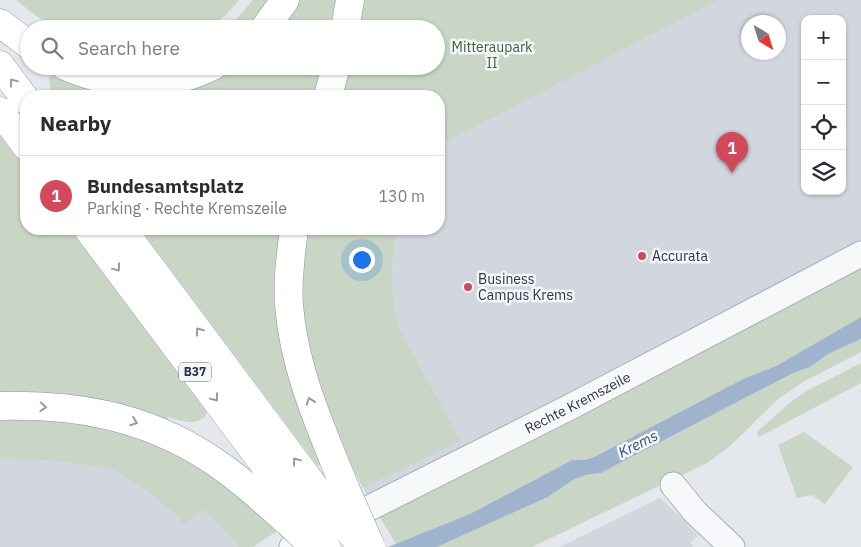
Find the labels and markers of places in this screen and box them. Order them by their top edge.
pin: 1 [716,132,748,173]
place label: Accurata [652,247,708,265]
marker: Accurata [636,250,648,262]
place label: Business Campus Krems [478,270,573,304]
marker: Business Campus Krems [462,281,474,293]

